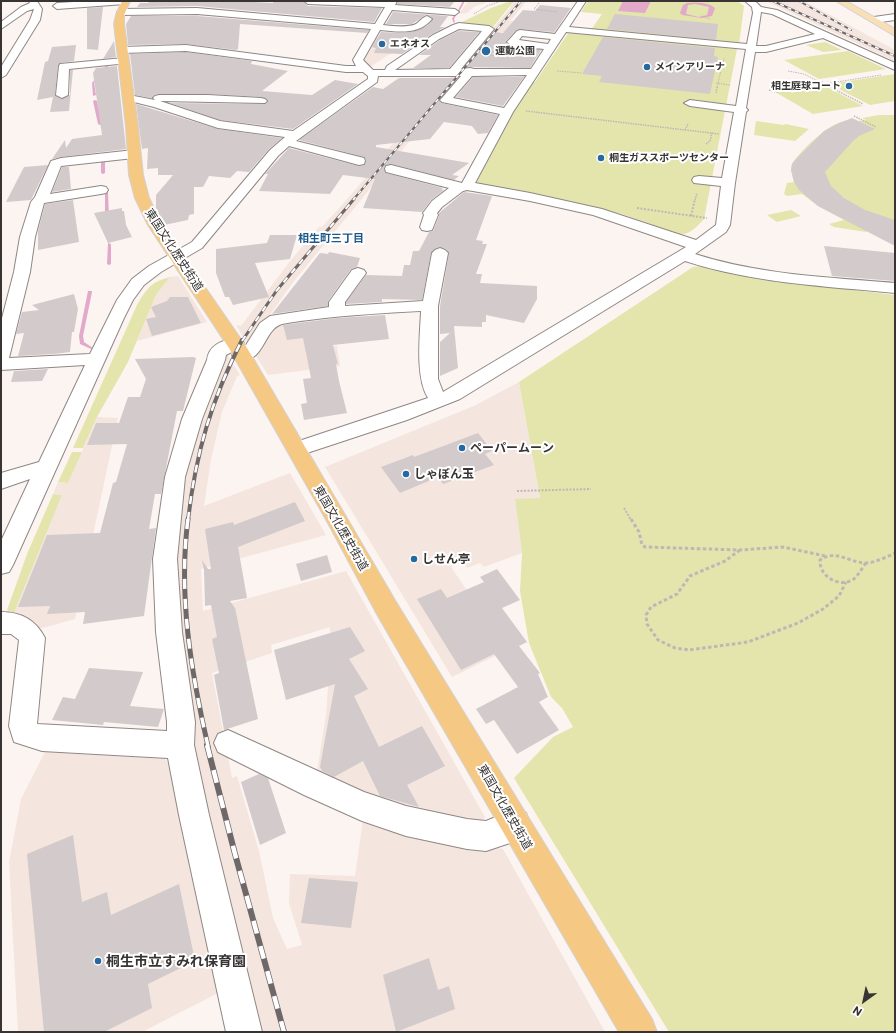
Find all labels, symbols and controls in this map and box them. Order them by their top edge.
place label: エネオス [390,38,430,50]
marker: エネオス [377,39,387,49]
marker: 運動公園 [480,45,492,57]
place label: 運動公園 [495,45,535,57]
place label: メインアリーナ [655,61,725,73]
marker: メインアリーナ [642,62,652,72]
place label: 相生庭球コート [771,80,841,92]
marker: 相生庭球コート [844,81,854,91]
place label: 桐生ガススポーツセンター [609,152,729,164]
marker: 桐生ガススポーツセンター [596,153,606,163]
street label: 東国文化歴史街道 [142,206,206,294]
district label: 相生町三丁目 [298,231,364,245]
place label: ペーパームーン [470,441,554,455]
marker: ペーパームーン [457,443,467,453]
place label: しゃぼん玉 [414,467,474,481]
marker: しゃぼん玉 [401,469,411,479]
street label: 東国文化歴史街道 [311,483,371,573]
place label: しせん亭 [422,552,470,566]
marker: しせん亭 [409,554,419,564]
street label: 東国文化歴史街道 [475,762,535,852]
place label: 桐生市立すみれ保育園 [106,953,246,969]
marker: 桐生市立すみれ保育園 [93,956,103,966]
north arrow [844,981,884,1021]
text: N [850,1004,864,1019]

